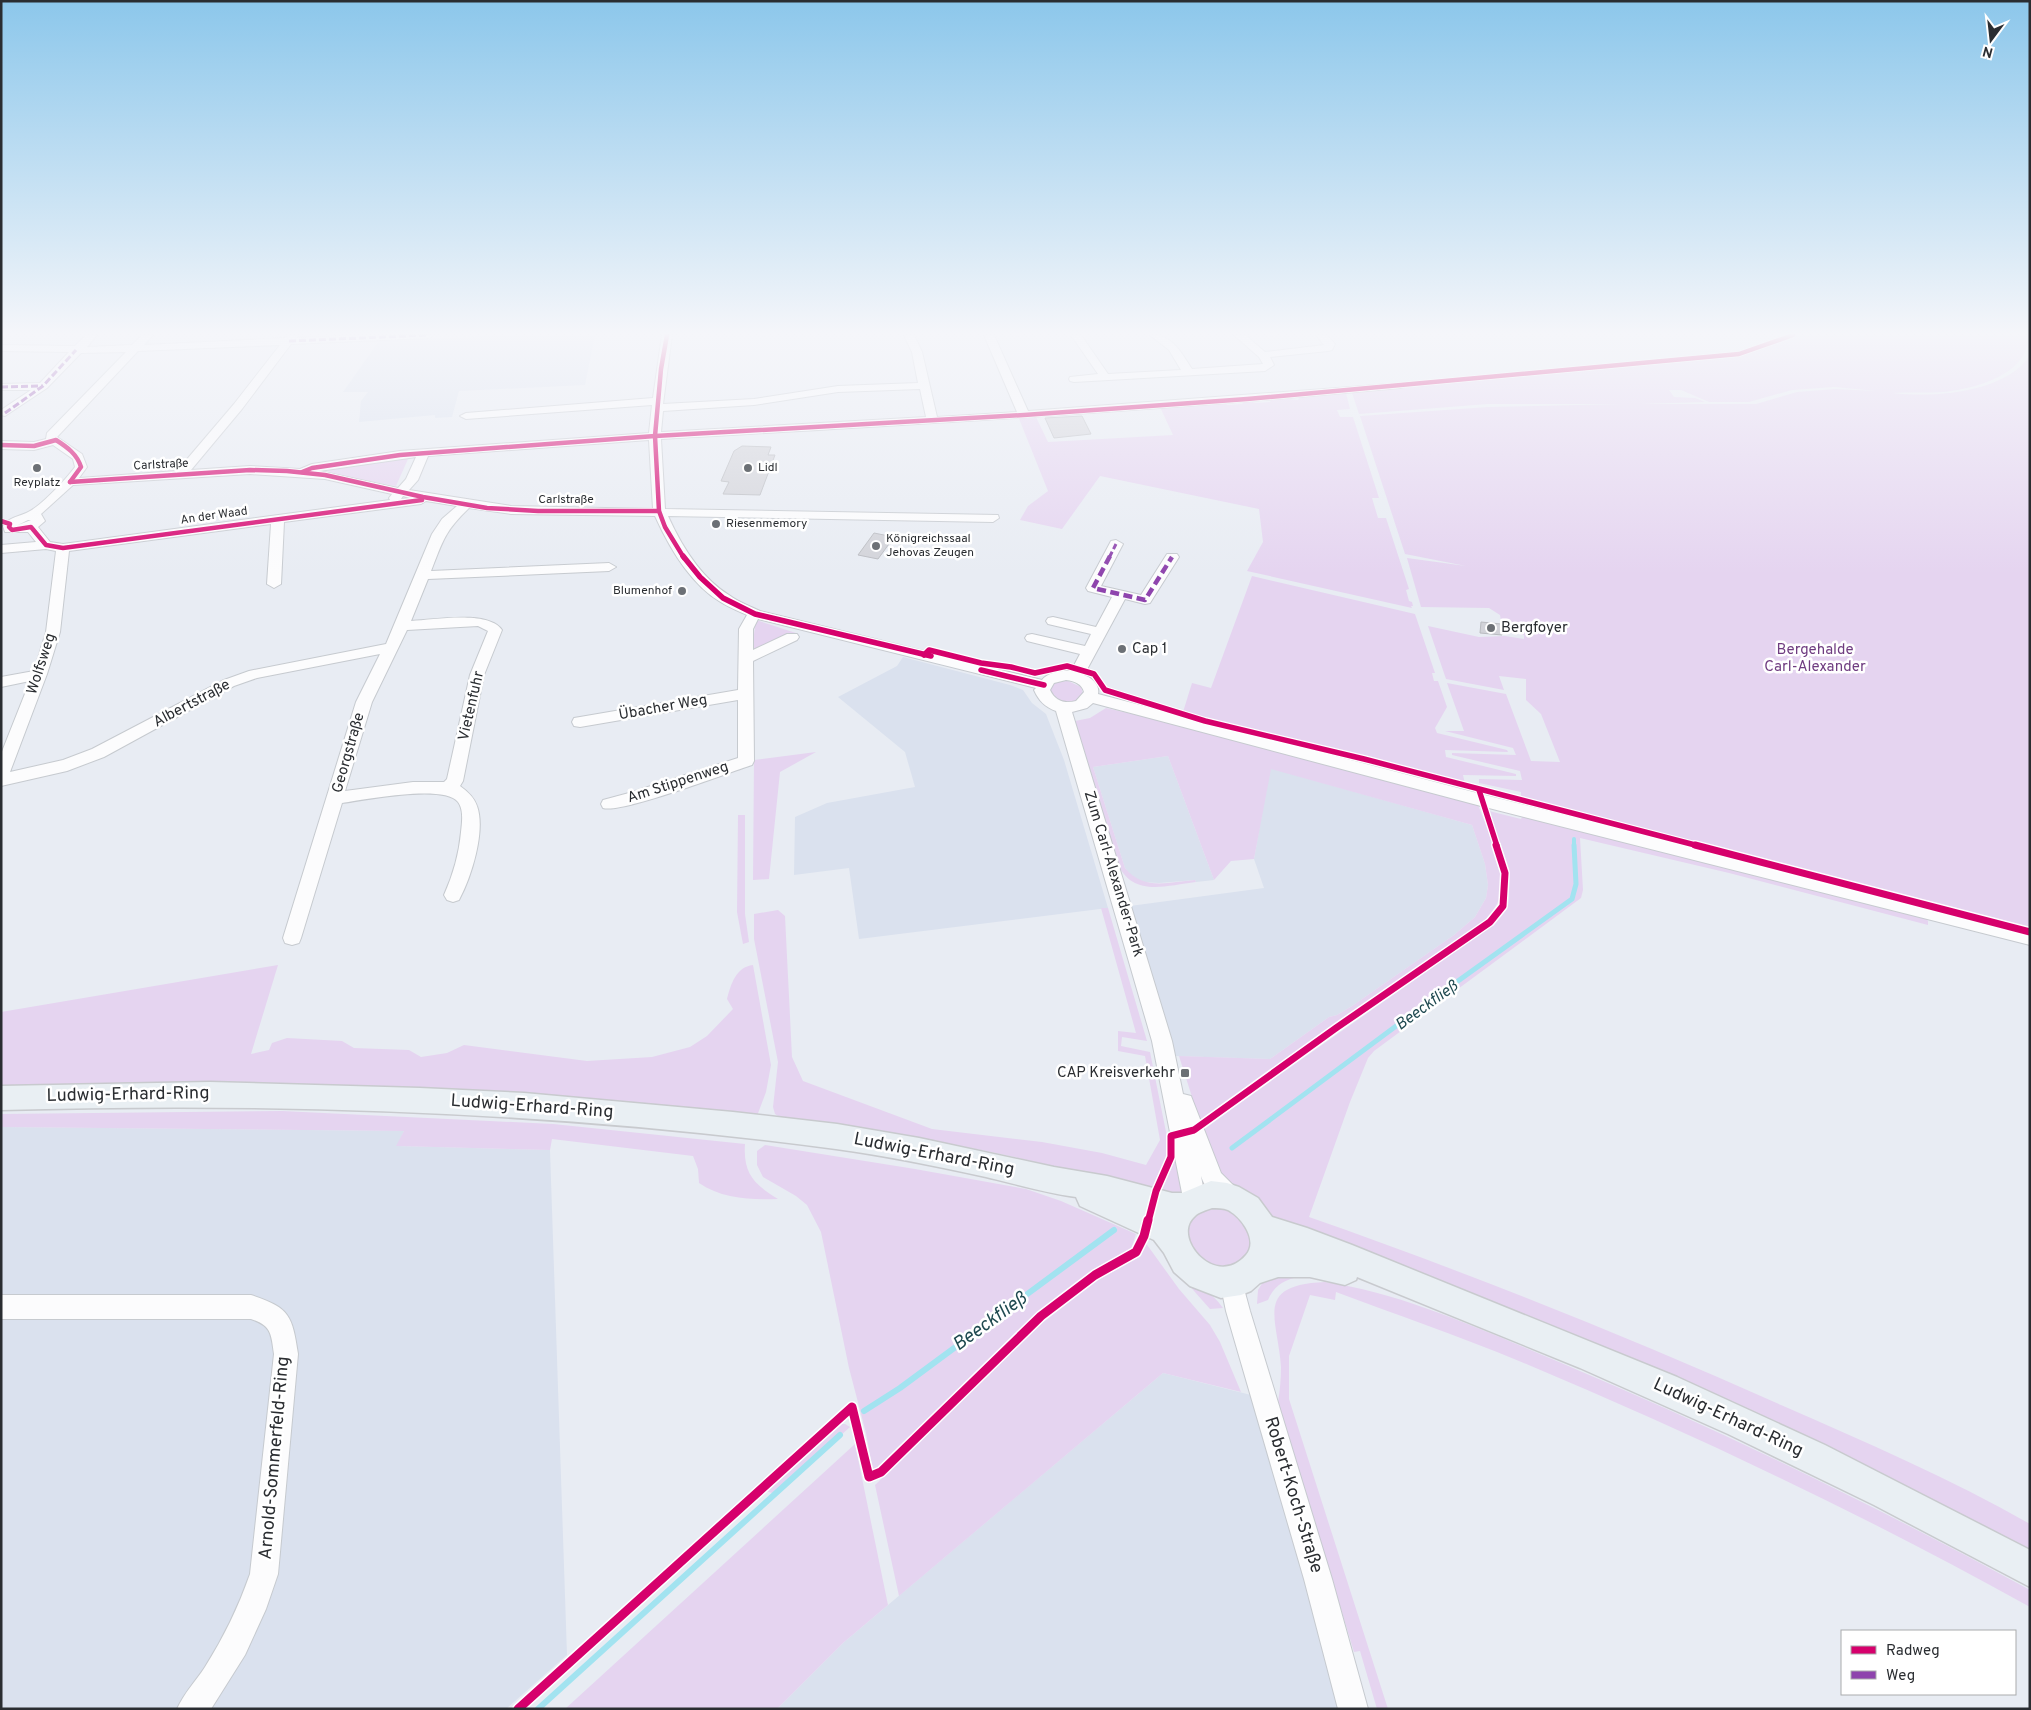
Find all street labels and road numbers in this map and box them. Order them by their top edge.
street label: Carlstraße [133,456,189,474]
street label: Carlstraße [538,492,594,508]
street label: An der Waad [179,503,249,529]
street label: Wolfsweg [23,631,61,697]
street label: Vietenfuhr [455,669,489,743]
street label: Albertstraße [150,676,234,732]
street label: Übacher Weg [617,690,709,725]
street label: Georgstraße [328,711,370,795]
street label: Am Stippenweg [625,758,731,808]
street label: Zum Carl-Alexander-Park [1079,789,1147,959]
street label: Ludwig-Erhard-Ring [46,1082,210,1108]
street label: Ludwig-Erhard-Ring [450,1090,614,1124]
street label: Ludwig-Erhard-Ring [852,1128,1016,1182]
street label: Arnold-Sommerfeld-Ring [255,1355,295,1561]
street label: Ludwig-Erhard-Ring [1649,1373,1807,1463]
street label: Robert-Koch-Straße [1258,1414,1328,1576]

